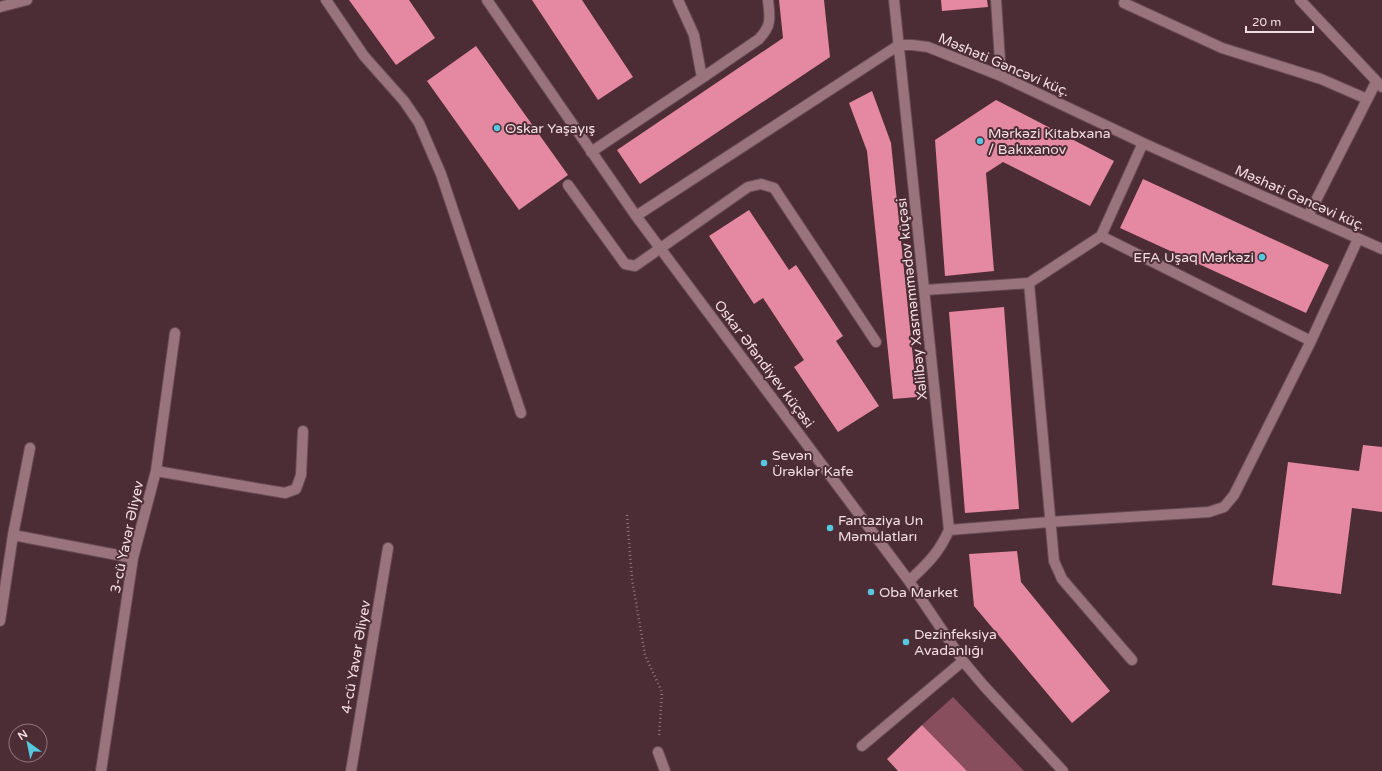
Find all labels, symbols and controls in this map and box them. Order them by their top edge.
scale bar [1246,8,1313,34]
text: 20 m [1252,15,1281,29]
street label: Məshəti Gəncəvi küç. [936,30,1072,100]
place label: Oskar Yaşayış [505,120,596,137]
marker: Oskar Yaşayış [492,123,502,133]
place label: Mərkəzi Kitabxana / Bakıxanov [988,125,1111,158]
marker: Mərkəzi Kitabxana / Bakıxanov [975,136,985,146]
street label: Məshəti Gəncəvi küç. [1232,162,1368,234]
street label: Xəlilbəy Xasməmmədov küçəsi [893,197,931,401]
place label: EFA Uşaq Mərkəzi [1133,249,1254,266]
marker: EFA Uşaq Mərkəzi [1257,252,1267,262]
street label: Oskar Əfəndiyev küçəsi [711,297,817,431]
place label: Sevən Ürəklər Kafe [772,447,853,480]
marker: Sevən Ürəklər Kafe [759,458,769,468]
street label: 3-cü Yavər Əliyev [107,479,147,595]
place label: Fantaziya Un Məmulatları [838,512,923,545]
marker: Fantaziya Un Məmulatları [825,523,835,533]
place label: Oba Market [879,584,959,601]
marker: Oba Market [866,587,876,597]
street label: 4-cü Yavər Əliyev [338,598,374,715]
place label: Dezinfeksiya Avadanlığı [914,626,997,659]
marker: Dezinfeksiya Avadanlığı [901,637,911,647]
north arrow [8,723,48,763]
text: N [16,727,30,743]

